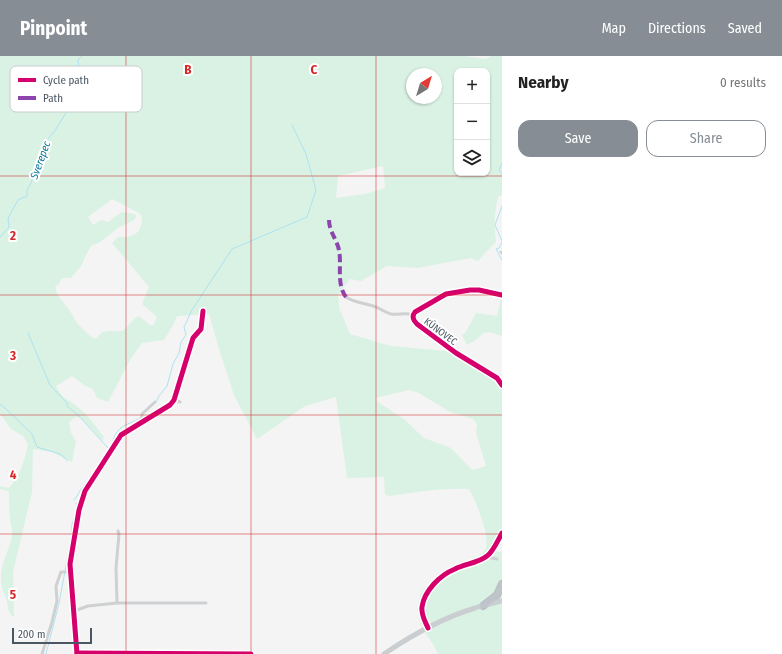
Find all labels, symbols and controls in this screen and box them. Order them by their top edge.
text: Pinpoint [20,17,87,40]
text: Map [602,20,626,37]
text: Directions [648,20,706,37]
text: Saved [728,20,762,37]
text: B [184,62,192,77]
text: C [311,62,318,77]
legend [10,66,142,112]
north arrow [406,68,442,104]
map controls [454,68,490,176]
button: + [454,68,490,104]
text: Nearby [518,72,569,93]
text: Cycle path [43,74,89,87]
text: 0 results [720,75,766,90]
text: Path [43,92,63,105]
button: − [454,104,490,140]
button: Save [518,120,638,157]
button: Share [646,120,766,157]
water label: Sverepec [27,139,53,182]
button: layers [454,140,490,176]
text: 2 [9,228,16,243]
street label: KÚNOVEC [422,314,460,348]
text: 3 [9,348,16,363]
text: 4 [10,467,17,482]
text: 5 [10,587,16,602]
scale bar [12,626,92,645]
text: 200 m [18,628,45,641]

